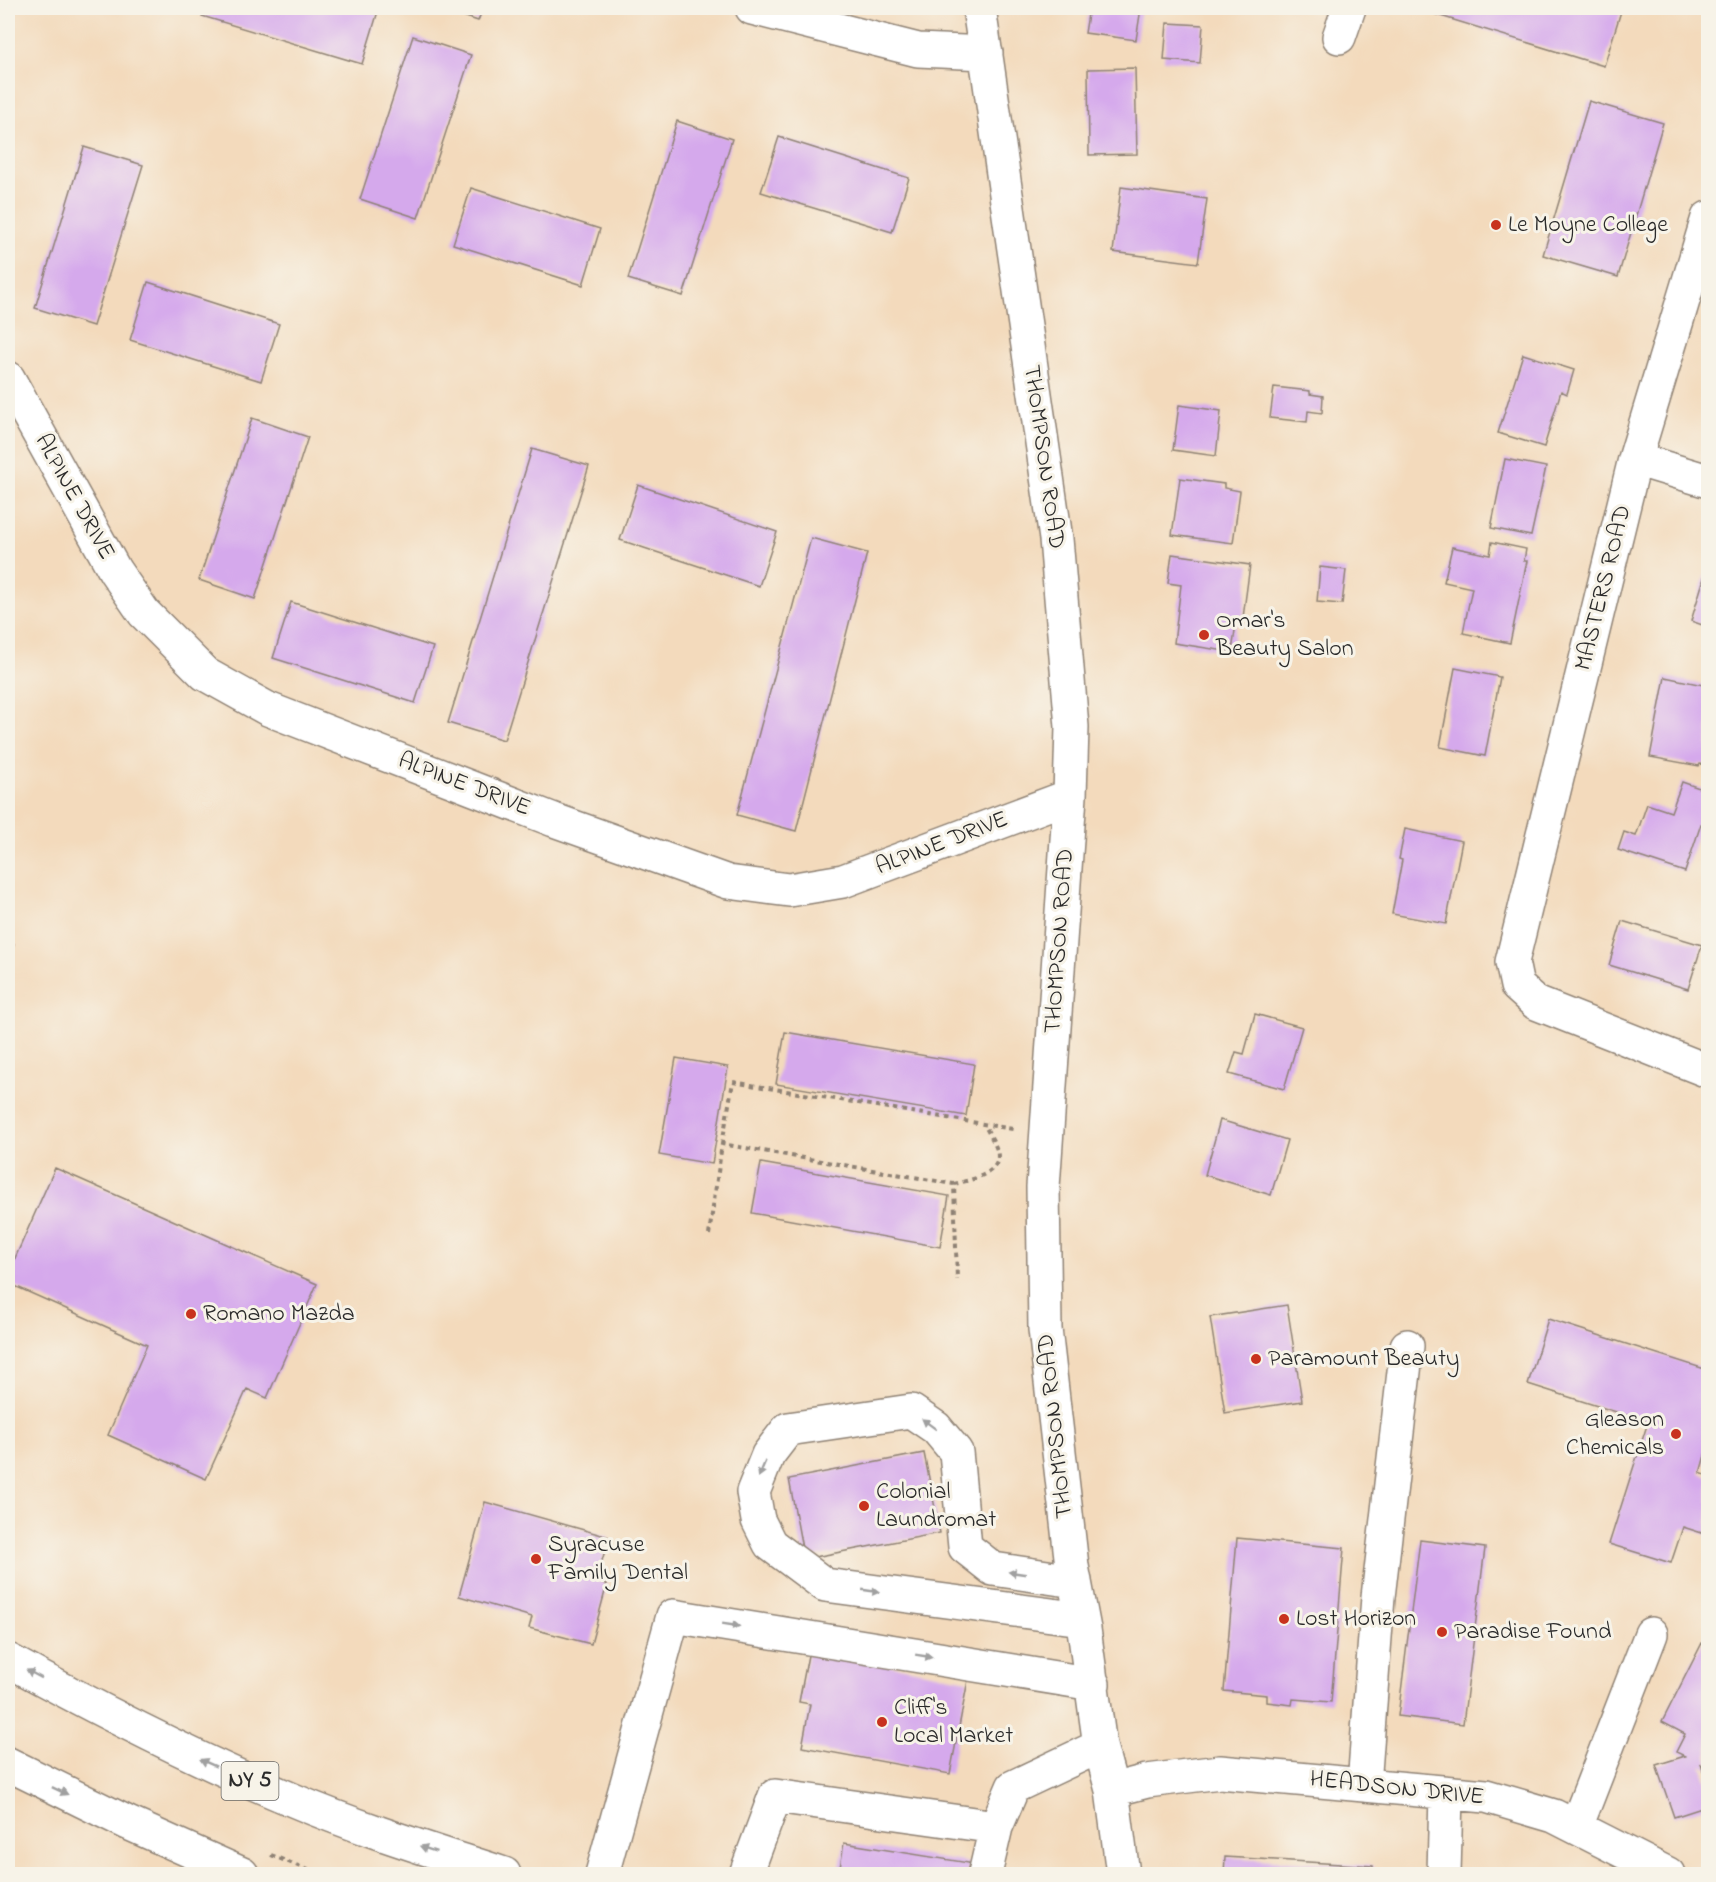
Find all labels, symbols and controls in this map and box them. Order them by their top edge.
place label: Le Moyne College [1508,208,1668,244]
marker: Le Moyne College [1489,218,1503,232]
street label: THOMPSON ROAD [1013,363,1073,551]
street label: ALPINE DRIVE [25,428,123,566]
street label: MASTERS ROAD [1567,502,1641,674]
place label: Omar's Beauty Salon [1215,604,1354,668]
marker: Omar's Beauty Salon [1197,628,1211,642]
street label: ALPINE DRIVE [393,744,535,826]
street label: ALPINE DRIVE [871,803,1013,885]
street label: THOMPSON ROAD [1036,847,1084,1035]
place label: Romano Mazda [203,1297,355,1332]
marker: Romano Mazda [184,1307,198,1321]
street label: THOMPSON ROAD [1029,1332,1083,1520]
place label: Paramount Beauty [1268,1342,1459,1378]
marker: Paramount Beauty [1249,1352,1263,1366]
place label: Gleason Chemicals [1566,1403,1664,1466]
one-way arrow [922,1418,937,1430]
marker: Gleason Chemicals [1669,1427,1683,1441]
one-way arrow [757,1460,767,1478]
place label: Colonial Laundromat [876,1475,996,1538]
marker: Colonial Laundromat [857,1499,871,1513]
place label: Syracuse Family Dental [547,1528,688,1592]
marker: Syracuse Family Dental [529,1552,543,1566]
one-way arrow [1008,1568,1027,1577]
one-way arrow [861,1586,880,1595]
place label: Lost Horizon [1296,1602,1416,1637]
marker: Lost Horizon [1277,1612,1291,1626]
place label: Paradise Found [1454,1615,1612,1650]
one-way arrow [722,1621,741,1630]
marker: Paradise Found [1435,1625,1449,1639]
one-way arrow [914,1652,933,1661]
one-way arrow [25,1669,42,1679]
place label: Cliff's Local Market [894,1691,1013,1754]
marker: Cliff's Local Market [875,1715,889,1729]
one-way arrow [199,1758,216,1767]
road number: NY 5 [222,1762,278,1800]
street label: HEADSON DRIVE [1308,1762,1486,1816]
one-way arrow [51,1786,68,1795]
one-way arrow [419,1843,437,1853]

